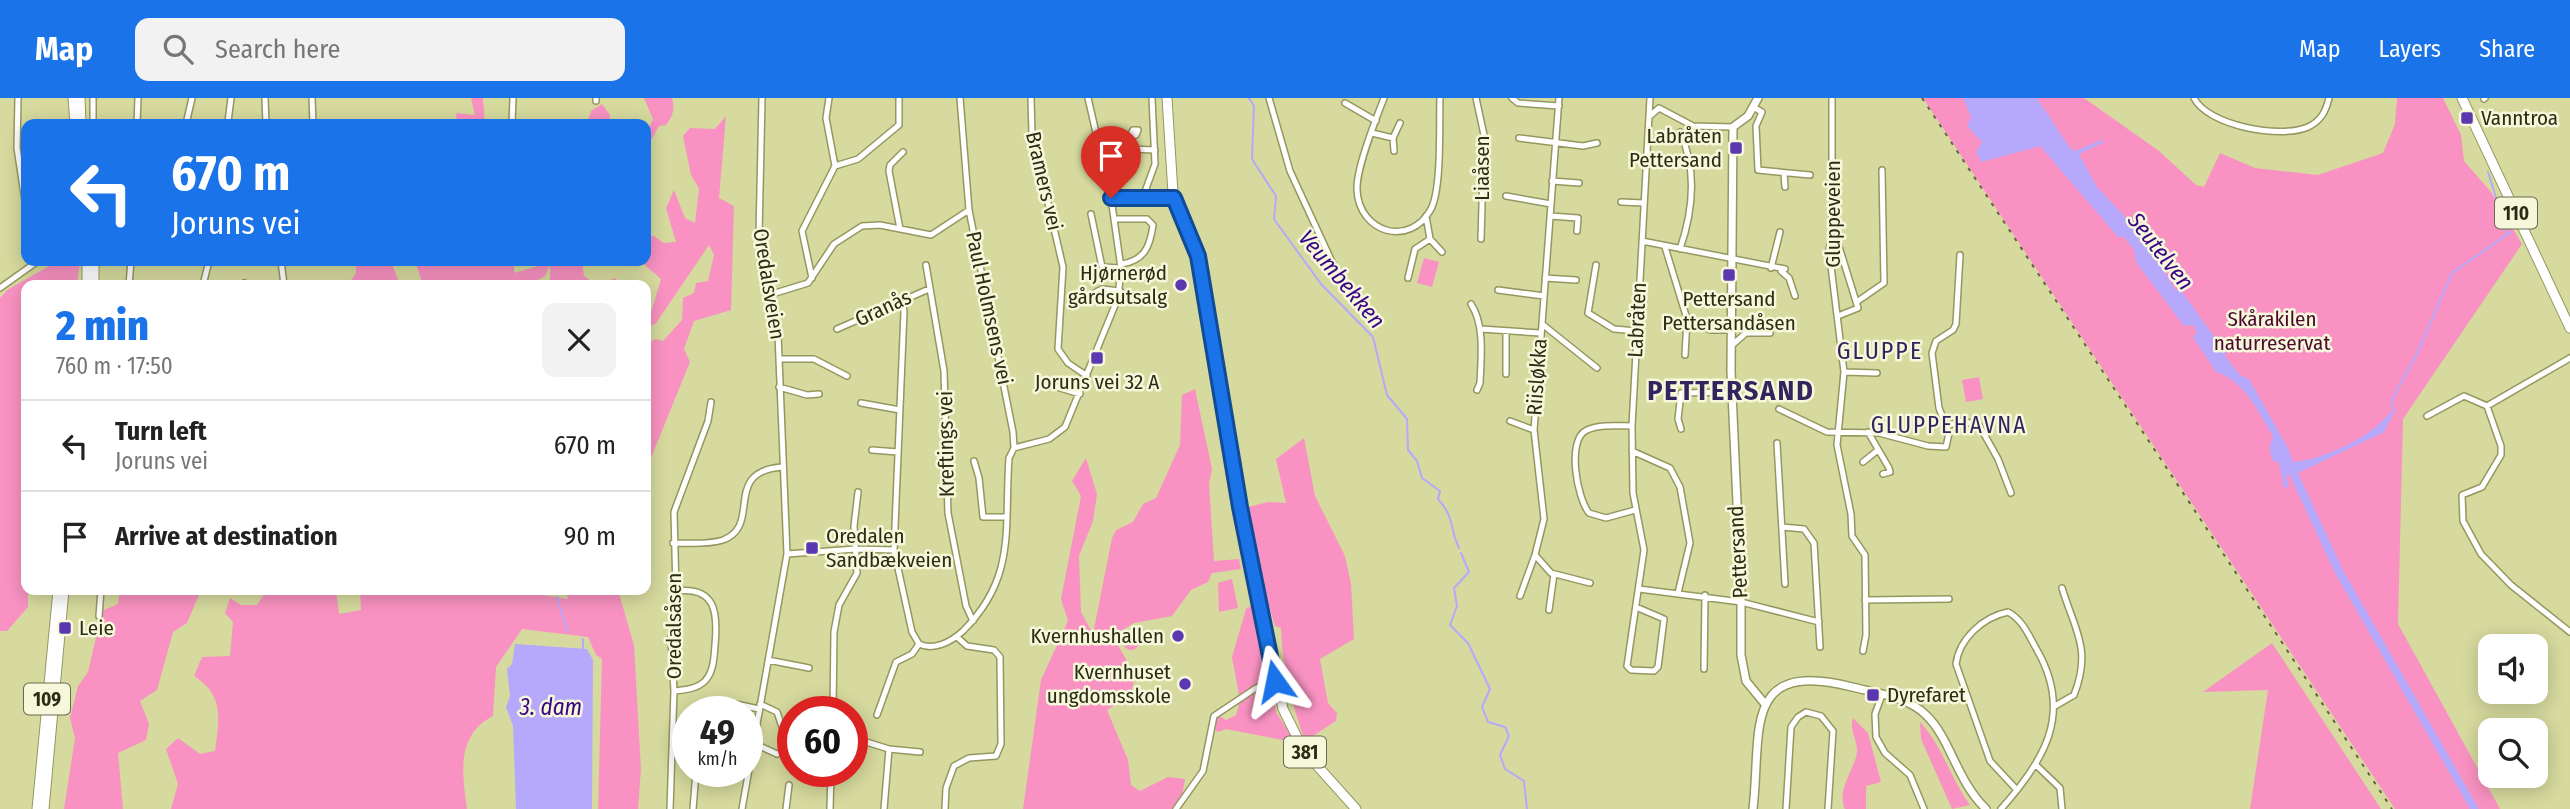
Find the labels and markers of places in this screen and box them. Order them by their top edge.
place label: Vanntroa [2481,105,2558,131]
marker: Vanntroa [2459,110,2475,126]
place label: Labråten Pettersand [1629,123,1722,173]
pin [1081,126,1141,198]
marker: Labråten Pettersand [1728,140,1744,156]
place label: Hjørnerød gårdsutsalg [1068,260,1167,310]
marker: Pettersand Pettersandåsen [1721,267,1737,283]
marker: Hjørnerød gårdsutsalg [1173,277,1189,293]
place label: Pettersand Pettersandåsen [1662,286,1796,336]
marker: Joruns vei 32 A [1089,350,1105,366]
place label: Joruns vei 32 A [1035,369,1159,395]
place label: Oredalen Sandbækveien [826,523,952,573]
marker: Oredalen Sandbækveien [804,540,820,556]
place label: Leie [79,615,114,641]
marker: Leie [57,620,73,636]
place label: Kvernhushallen [1030,623,1164,649]
marker: Kvernhushallen [1170,628,1186,644]
place label: Kvernhuset ungdomsskole [1047,659,1171,709]
marker: Kvernhuset ungdomsskole [1177,676,1193,692]
place label: Dyrefaret [1887,682,1966,708]
marker: Dyrefaret [1865,687,1881,703]

